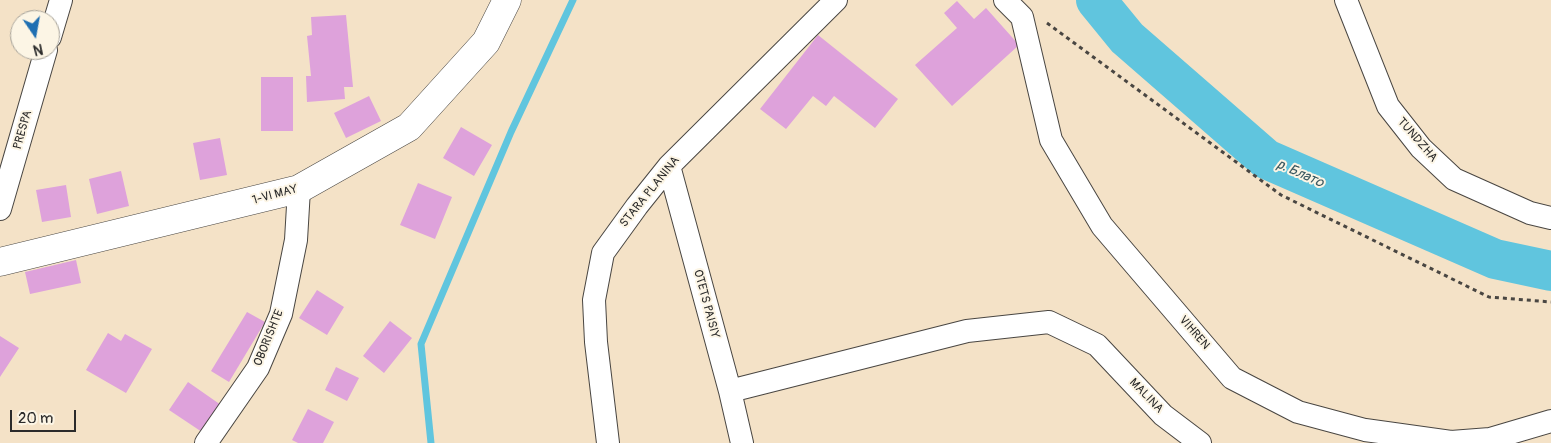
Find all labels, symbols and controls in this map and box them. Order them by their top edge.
north arrow [10,10,60,60]
text: N [32,40,44,58]
street label: PRESPA [11,109,35,151]
street label: TUNDZHA [1394,115,1440,165]
street label: STARA PLANINA [617,154,683,230]
water label: р. Блато [1274,156,1326,192]
street label: 1-VI MAY [251,182,299,208]
street label: OTETS PAISIY [690,268,722,340]
street label: OBORISHTE [251,308,287,368]
street label: VIHREN [1176,313,1212,353]
street label: MALINA [1126,376,1166,416]
scale bar [12,400,79,432]
text: 20 m [18,409,53,428]

